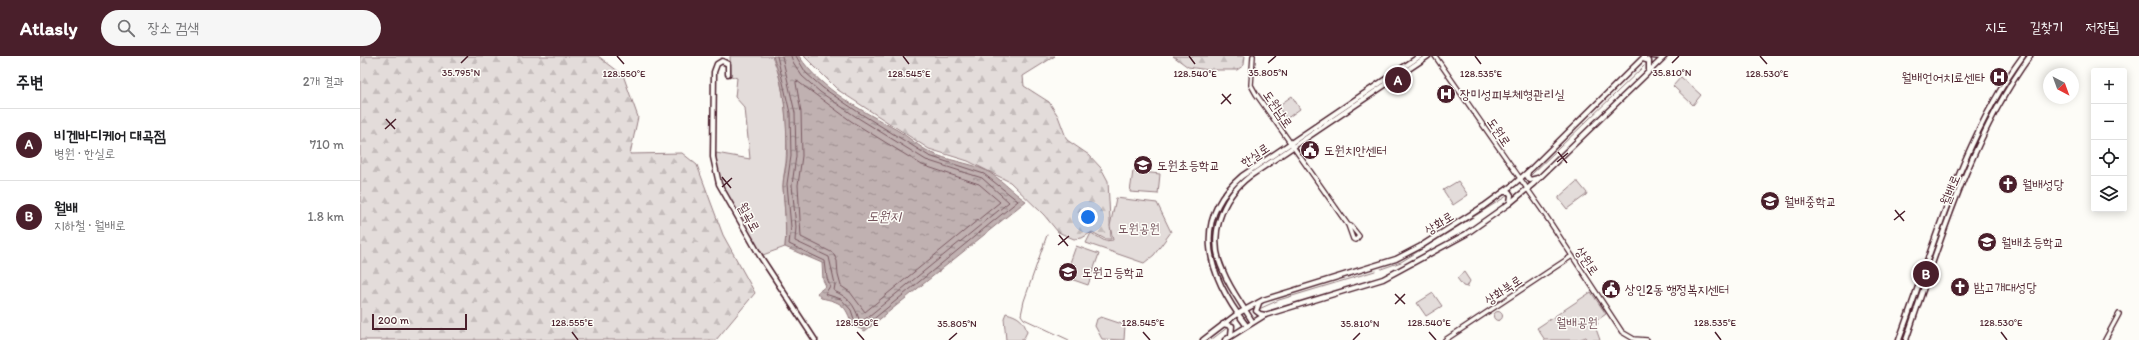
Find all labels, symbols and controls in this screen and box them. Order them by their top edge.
search box [101,10,381,46]
text: Atlasly [20,17,77,40]
icon: search [115,17,137,39]
text: 장소 검색 [147,19,199,37]
text: 지도 [1985,19,2007,36]
text: 길찾기 [2029,19,2063,36]
text: 저장됨 [2085,19,2119,36]
pin: A [1385,65,1411,95]
text: 35.795°N [442,66,480,79]
text: 35.805°N [1248,66,1288,79]
text: 35.810°N [1652,66,1692,79]
hospital icon: 월배언어치료센타 [1988,66,2010,88]
text: 128.550°E [603,67,646,80]
text: 128.545°E [888,67,931,80]
text: 128.540°E [1173,67,1217,80]
text: 128.535°E [1460,67,1503,80]
text: 128.530°E [1745,67,1789,80]
north arrow [2043,68,2079,104]
map controls [2091,68,2127,212]
button: + [2091,68,2127,104]
place label: 월배언어치료센타 [1901,70,1986,85]
text: 주변 [16,72,43,92]
text: 2개 결과 [303,74,344,89]
hospital icon: 장미성피부체형관리실 [1435,83,1457,105]
street label: 도원남로 [1260,87,1296,131]
place label: 장미성피부체형관리실 [1460,87,1565,102]
button: − [2091,104,2127,140]
street label: 도원로 [1484,115,1514,149]
text: 비겐바디케어 대곡점 [54,127,166,145]
text: A [25,137,33,152]
text: 710 m [310,137,344,152]
public building icon: 도원치안센터 [1299,139,1321,161]
street label: 한실로 [1238,140,1272,170]
button: locate [2091,140,2127,176]
place label: 도원치안센터 [1324,143,1387,158]
text: 병원 · 한실로 [54,146,115,161]
school or university icon: 도원초등학교 [1132,154,1154,176]
place label: 도원초등학교 [1157,158,1220,173]
street label: 월배로 [1937,173,1963,207]
church icon: 월배성당 [1997,173,2019,195]
button: layers [2091,176,2127,212]
place label: 월배성당 [2022,177,2064,192]
school or university icon: 월배중학교 [1759,190,1781,212]
place label: 월배중학교 [1784,194,1836,209]
text: 월배 [54,199,78,217]
street label: 월곡로 [735,200,763,234]
your location [1078,207,1098,227]
water label: 도원지 [867,208,903,225]
street label: 상화로 [1422,208,1456,238]
text: B [25,209,33,224]
text: 1.8 km [308,209,344,224]
text: 지하철 · 월배로 [54,218,126,233]
park label: 도원공원 [1118,221,1160,236]
school or university icon: 월배초등학교 [1976,231,1998,253]
place label: 월배초등학교 [2001,235,2064,250]
street label: 상원로 [1572,244,1602,278]
pin: B [1913,259,1939,289]
school or university icon: 도원고등학교 [1057,261,1079,283]
place label: 도원고등학교 [1082,265,1145,280]
street label: 상화북로 [1481,272,1525,308]
church icon: 밤고개대성당 [1949,276,1971,298]
public building icon: 상인2동 행정복지센터 [1600,278,1622,300]
place label: 밤고개대성당 [1974,280,2037,295]
place label: 상인2동 행정복지센터 [1625,282,1729,297]
scale bar [372,312,467,331]
text: 200 m [378,314,409,327]
park label: 월배공원 [1556,315,1598,330]
text: 128.555°E [551,316,594,329]
text: 128.550°E [836,316,879,329]
text: 128.545°E [1122,316,1165,329]
text: 128.540°E [1407,316,1451,329]
text: 128.535°E [1694,316,1737,329]
text: 128.530°E [1979,316,2023,329]
text: 35.805°N [937,317,977,330]
text: 35.810°N [1340,317,1380,330]

